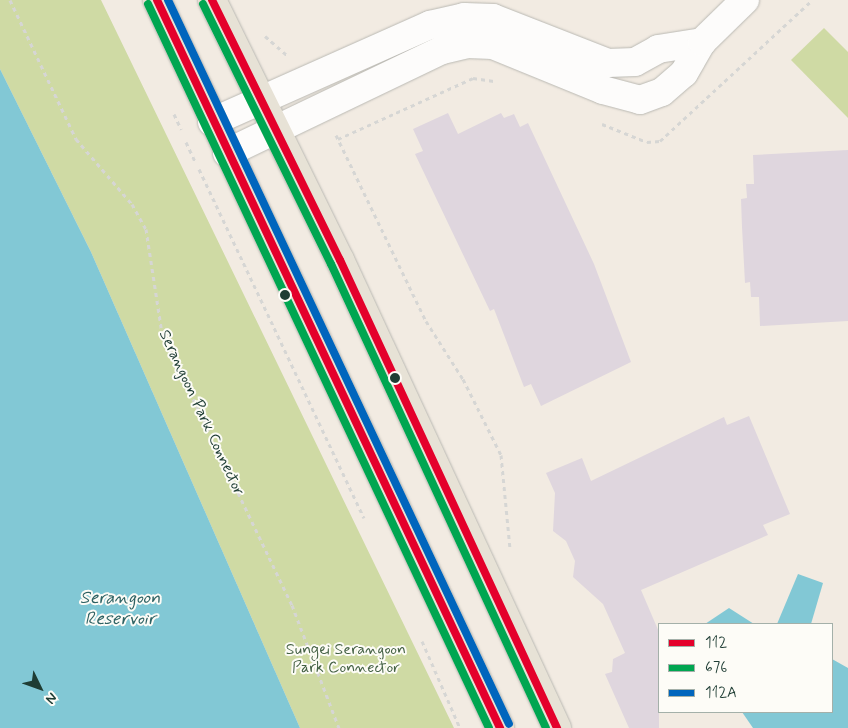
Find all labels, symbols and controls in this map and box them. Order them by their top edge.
unlabelled marker [280,290,290,300]
street label: Serangoon Park Connector [153,325,249,501]
unlabelled marker [390,373,400,383]
water label: Serangoon Reservoir [80,588,160,630]
legend [658,623,833,713]
text: 112 [705,633,727,653]
park label: Sungei Serangoon Park Connector [286,640,406,678]
text: 676 [705,658,727,678]
north arrow [15,663,65,713]
text: 112A [705,683,737,703]
text: N [41,689,61,708]

